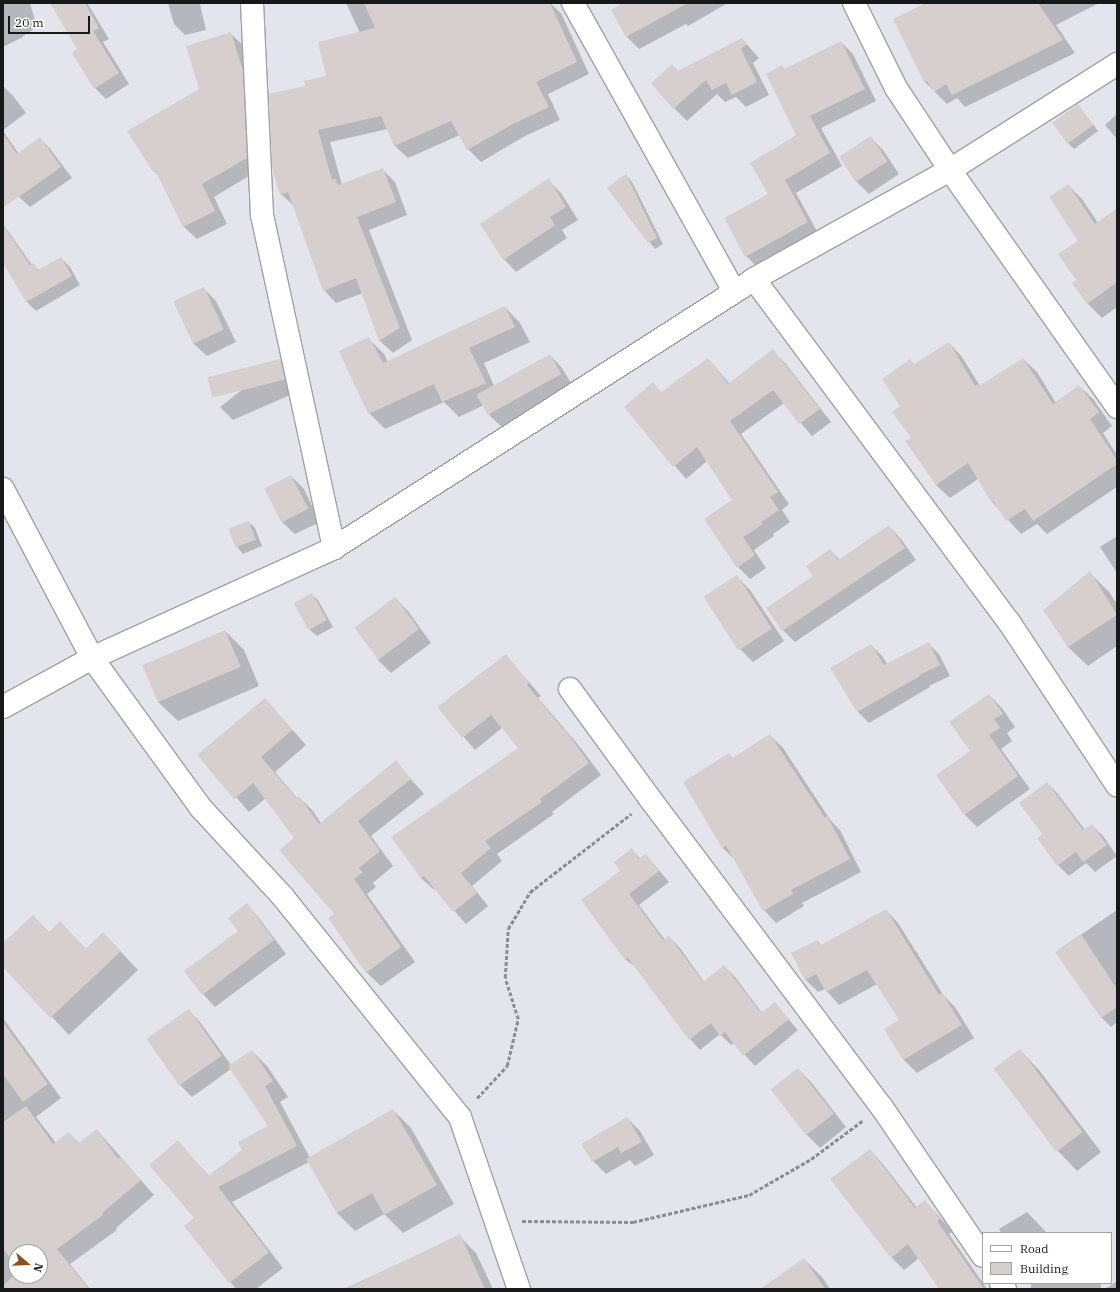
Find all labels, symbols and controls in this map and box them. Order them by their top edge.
scale bar [10,8,92,34]
text: 20 m [15,15,44,30]
legend [982,1232,1112,1284]
text: Road [1020,1241,1049,1256]
north arrow [8,1244,48,1284]
text: N [30,1261,46,1274]
text: Building [1020,1261,1068,1276]

